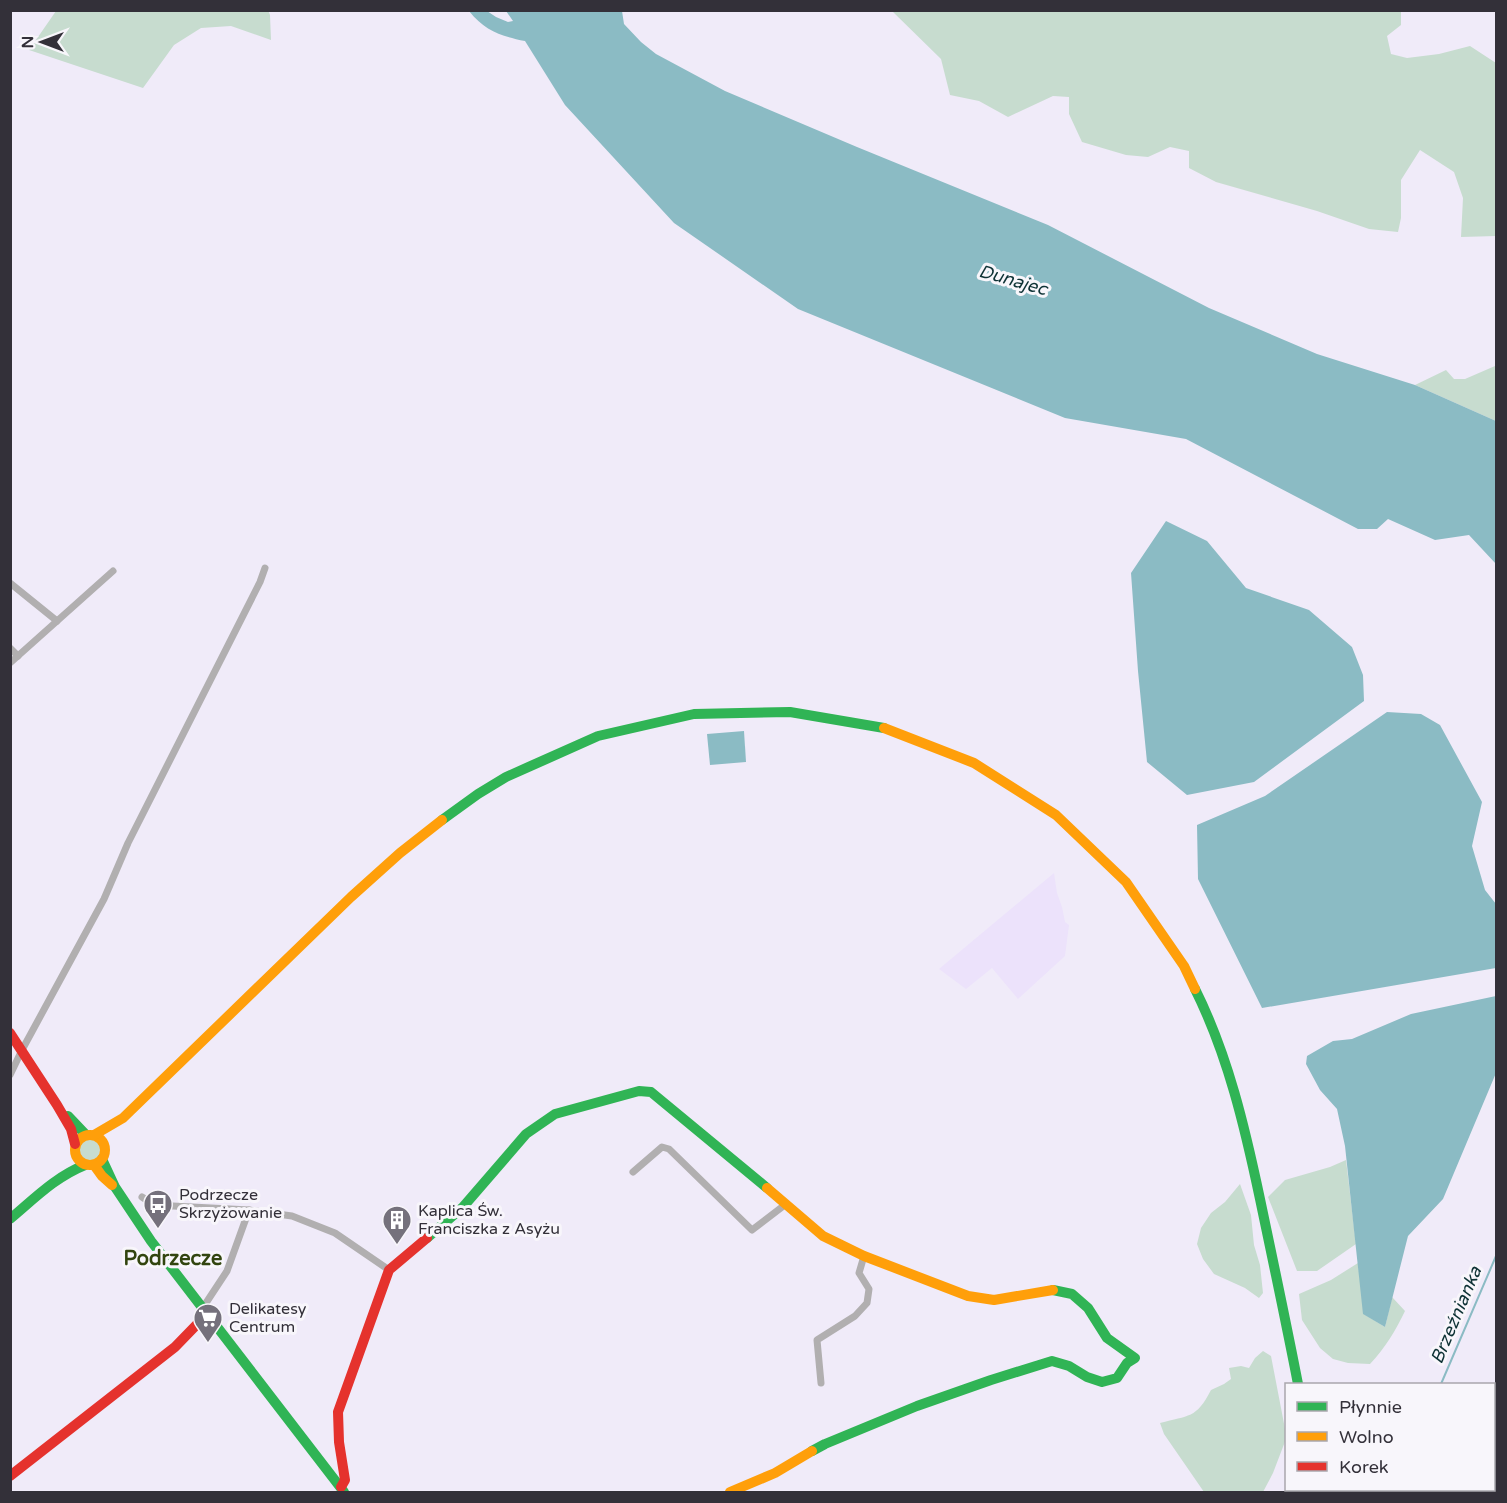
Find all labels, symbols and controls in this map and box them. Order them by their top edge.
north arrow [12,12,72,72]
text: N [18,36,38,48]
water label: Dunajec [976,260,1052,301]
place label: Podrzecze Skrzyżowanie [179,1185,282,1223]
bus stop icon: Podrzecze Skrzyżowanie [142,1188,174,1230]
place label: Kaplica Św. Franciszka z Asyżu [418,1201,560,1239]
building icon: Kaplica Św. Franciszka z Asyżu [381,1204,413,1246]
district label: Podrzecze [124,1247,222,1271]
water label: Brzeźnianka [1426,1262,1487,1367]
place label: Delikatesy Centrum [229,1299,307,1337]
supermarket icon: Delikatesy Centrum [192,1302,224,1344]
legend [1285,1383,1495,1491]
text: Płynnie [1339,1396,1402,1418]
text: Wolno [1339,1426,1394,1448]
text: Korek [1339,1456,1389,1478]

